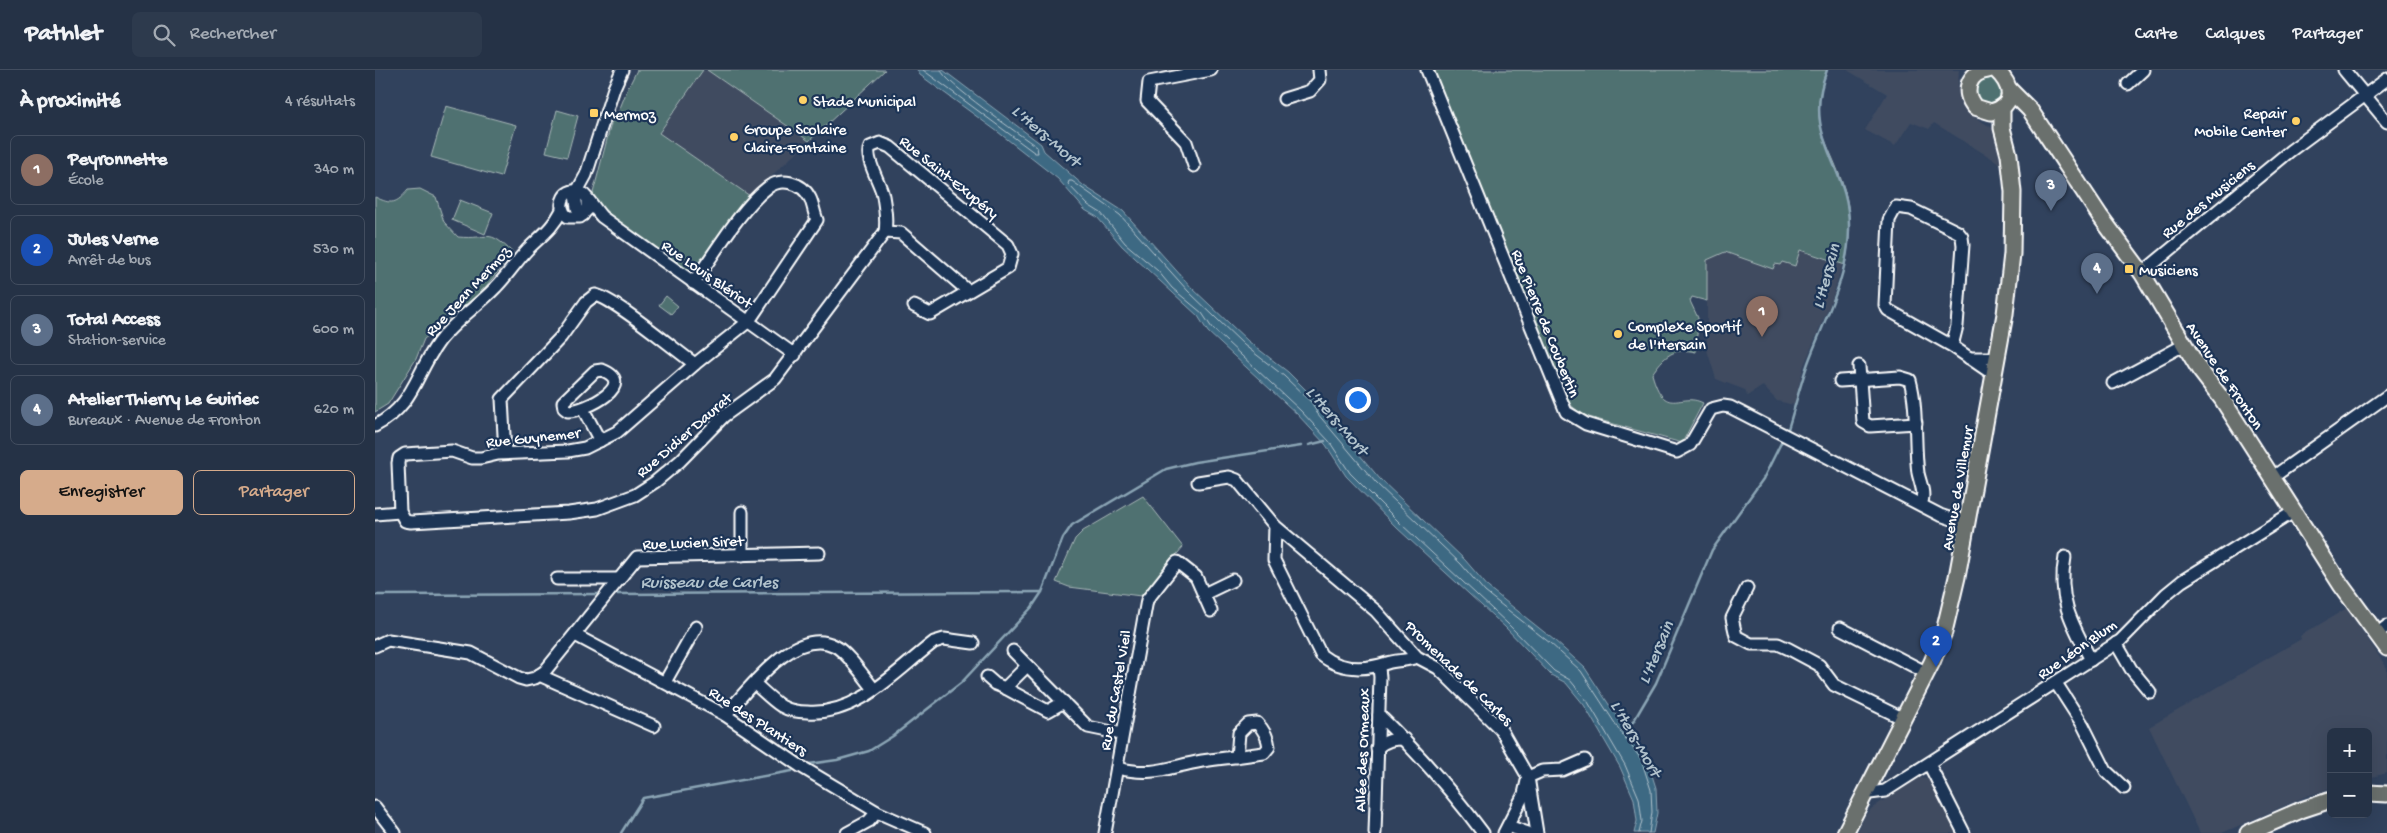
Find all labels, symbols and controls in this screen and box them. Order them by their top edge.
search box [132,12,482,57]
text: Pathlet [25,20,102,49]
icon: search [150,21,178,49]
text: Rechercher [190,23,276,46]
text: Carte [2135,24,2178,45]
text: Calques [2206,24,2264,45]
text: Partager [2292,24,2362,45]
text: À proximité [20,90,121,115]
text: 4 résultats [285,93,355,112]
marker: Stade Municipal [797,94,809,106]
place label: Stade Municipal [813,94,916,113]
water label: L'Hers-Mort [1006,101,1087,175]
place label: Repair Mobile Center [2194,106,2287,143]
marker: Mermoz [588,107,600,119]
place label: Mermoz [604,107,657,126]
marker: Repair Mobile Center [2290,115,2302,127]
place label: Groupe Scolaire Claire-Fontaine [744,122,847,159]
marker: Groupe Scolaire Claire-Fontaine [728,131,740,143]
street label: Rue Saint-Exupéry [894,133,1001,225]
text: Peyronnette [68,149,167,172]
street label: Rue des Musiciens [2159,157,2260,244]
text: 1 [34,161,40,180]
text: 340 m [314,161,354,180]
pin: 3 [2035,170,2067,211]
text: École [68,172,104,191]
text: Jules Verne [68,229,158,252]
street label: Rue Louis Blériot [657,237,756,315]
text: 2 [33,241,41,260]
text: 530 m [313,241,354,260]
water label: L'Hersain [1809,242,1846,311]
street label: Rue Jean Mermoz [423,243,517,342]
street label: Rue Pierre de Coubertin [1505,248,1582,401]
text: Arrêt de bus [68,252,151,271]
pin: 4 [2081,253,2113,294]
marker: Musiciens [2123,263,2135,275]
place label: Musiciens [2139,263,2199,282]
pin: 1 [1746,296,1778,337]
text: Total Access [68,309,160,332]
place label: Complexe Sportif de l'Hersain [1628,319,1742,356]
street label: Avenue de Fronton [2180,320,2266,435]
text: 3 [33,321,41,340]
text: 600 m [313,321,354,340]
marker: Complexe Sportif de l'Hersain [1612,328,1624,340]
text: Station-service [68,332,166,351]
water label: L'Hers-Mort [1300,383,1374,463]
your location [1345,387,1371,413]
text: Atelier Thierry Le Guiriec [68,389,258,412]
street label: Rue Didier Daurat [634,389,738,483]
text: 4 [33,401,41,420]
text: 620 m [314,401,354,420]
text: Bureaux · Avenue de Fronton [68,412,261,431]
street label: Avenue de Villemur [1939,424,1980,552]
street label: Rue Guynemer [485,425,583,454]
button: Enregistrer [20,470,183,515]
button: Partager [193,470,355,515]
street label: Rue Lucien Siret [642,533,745,556]
water label: Ruisseau de Carles [640,573,780,594]
street label: Rue Léon Blum [2035,616,2122,685]
street label: Promenade de Carles [1399,617,1516,732]
water label: L'Hersain [1635,618,1680,688]
pin: 2 [1920,626,1952,667]
street label: Rue du Castel Vieil [1098,629,1137,752]
street label: Rue des Plantiers [704,684,811,763]
street label: Allée des Ormeaux [1353,687,1376,812]
water label: L'Hers-Mort [1605,697,1667,784]
map controls [2327,728,2372,818]
button: + [2327,728,2372,773]
button: − [2327,773,2372,818]

